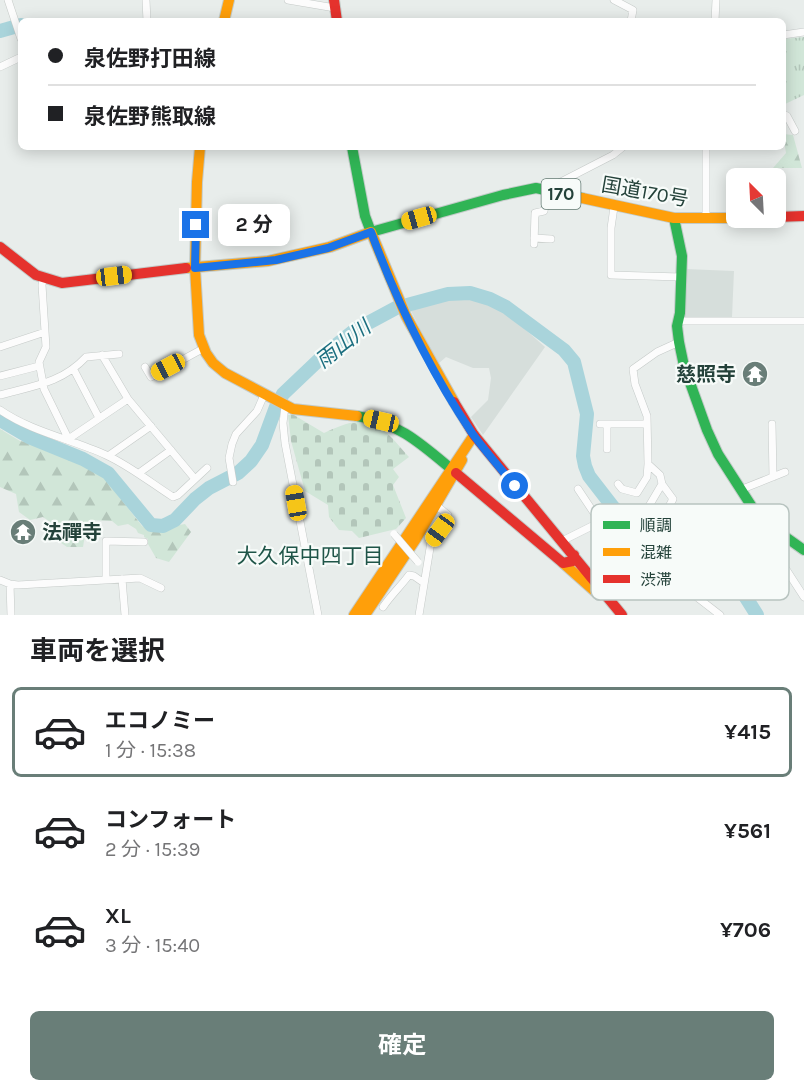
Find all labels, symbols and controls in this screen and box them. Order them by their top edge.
text: 泉佐野打田線 [84,46,216,72]
text: 泉佐野熊取線 [84,104,216,130]
north arrow [726,168,786,228]
map controls [726,168,786,228]
street label: 国道170号 [600,173,690,211]
road number: 170 [542,179,580,209]
callout: 2 分 [217,204,289,246]
car [399,204,439,232]
route end [182,211,209,238]
text: 2 分 [235,213,273,236]
car [95,265,133,287]
water label: 雨山川 [311,314,377,373]
car [148,351,188,383]
temple icon: 慈照寺 [740,359,770,389]
place label: 慈照寺 [676,363,736,386]
car [361,408,401,434]
route start [501,472,528,499]
car [284,484,308,522]
legend [591,504,789,600]
car [422,510,458,550]
text: 順調 [640,516,672,535]
temple icon: 法禪寺 [8,517,38,547]
place label: 法禪寺 [42,521,102,544]
text: 混雑 [640,543,672,562]
district label: 大久保中四丁目 [237,544,384,568]
text: 渋滞 [640,570,672,589]
text: 車両を選択 [30,635,165,667]
icon: car [33,705,87,759]
text: エコノミー [105,708,215,734]
text: ¥415 [724,719,771,745]
text: 1 分 · 15:38 [105,739,196,762]
icon: car [33,804,87,858]
text: コンフォート [105,807,236,833]
text: ¥561 [724,818,771,844]
text: 2 分 · 15:39 [105,838,200,861]
icon: car [33,903,87,957]
text: XL [105,903,131,929]
text: ¥706 [720,917,771,943]
text: 3 分 · 15:40 [105,934,200,957]
button: 確定 [30,1011,774,1080]

